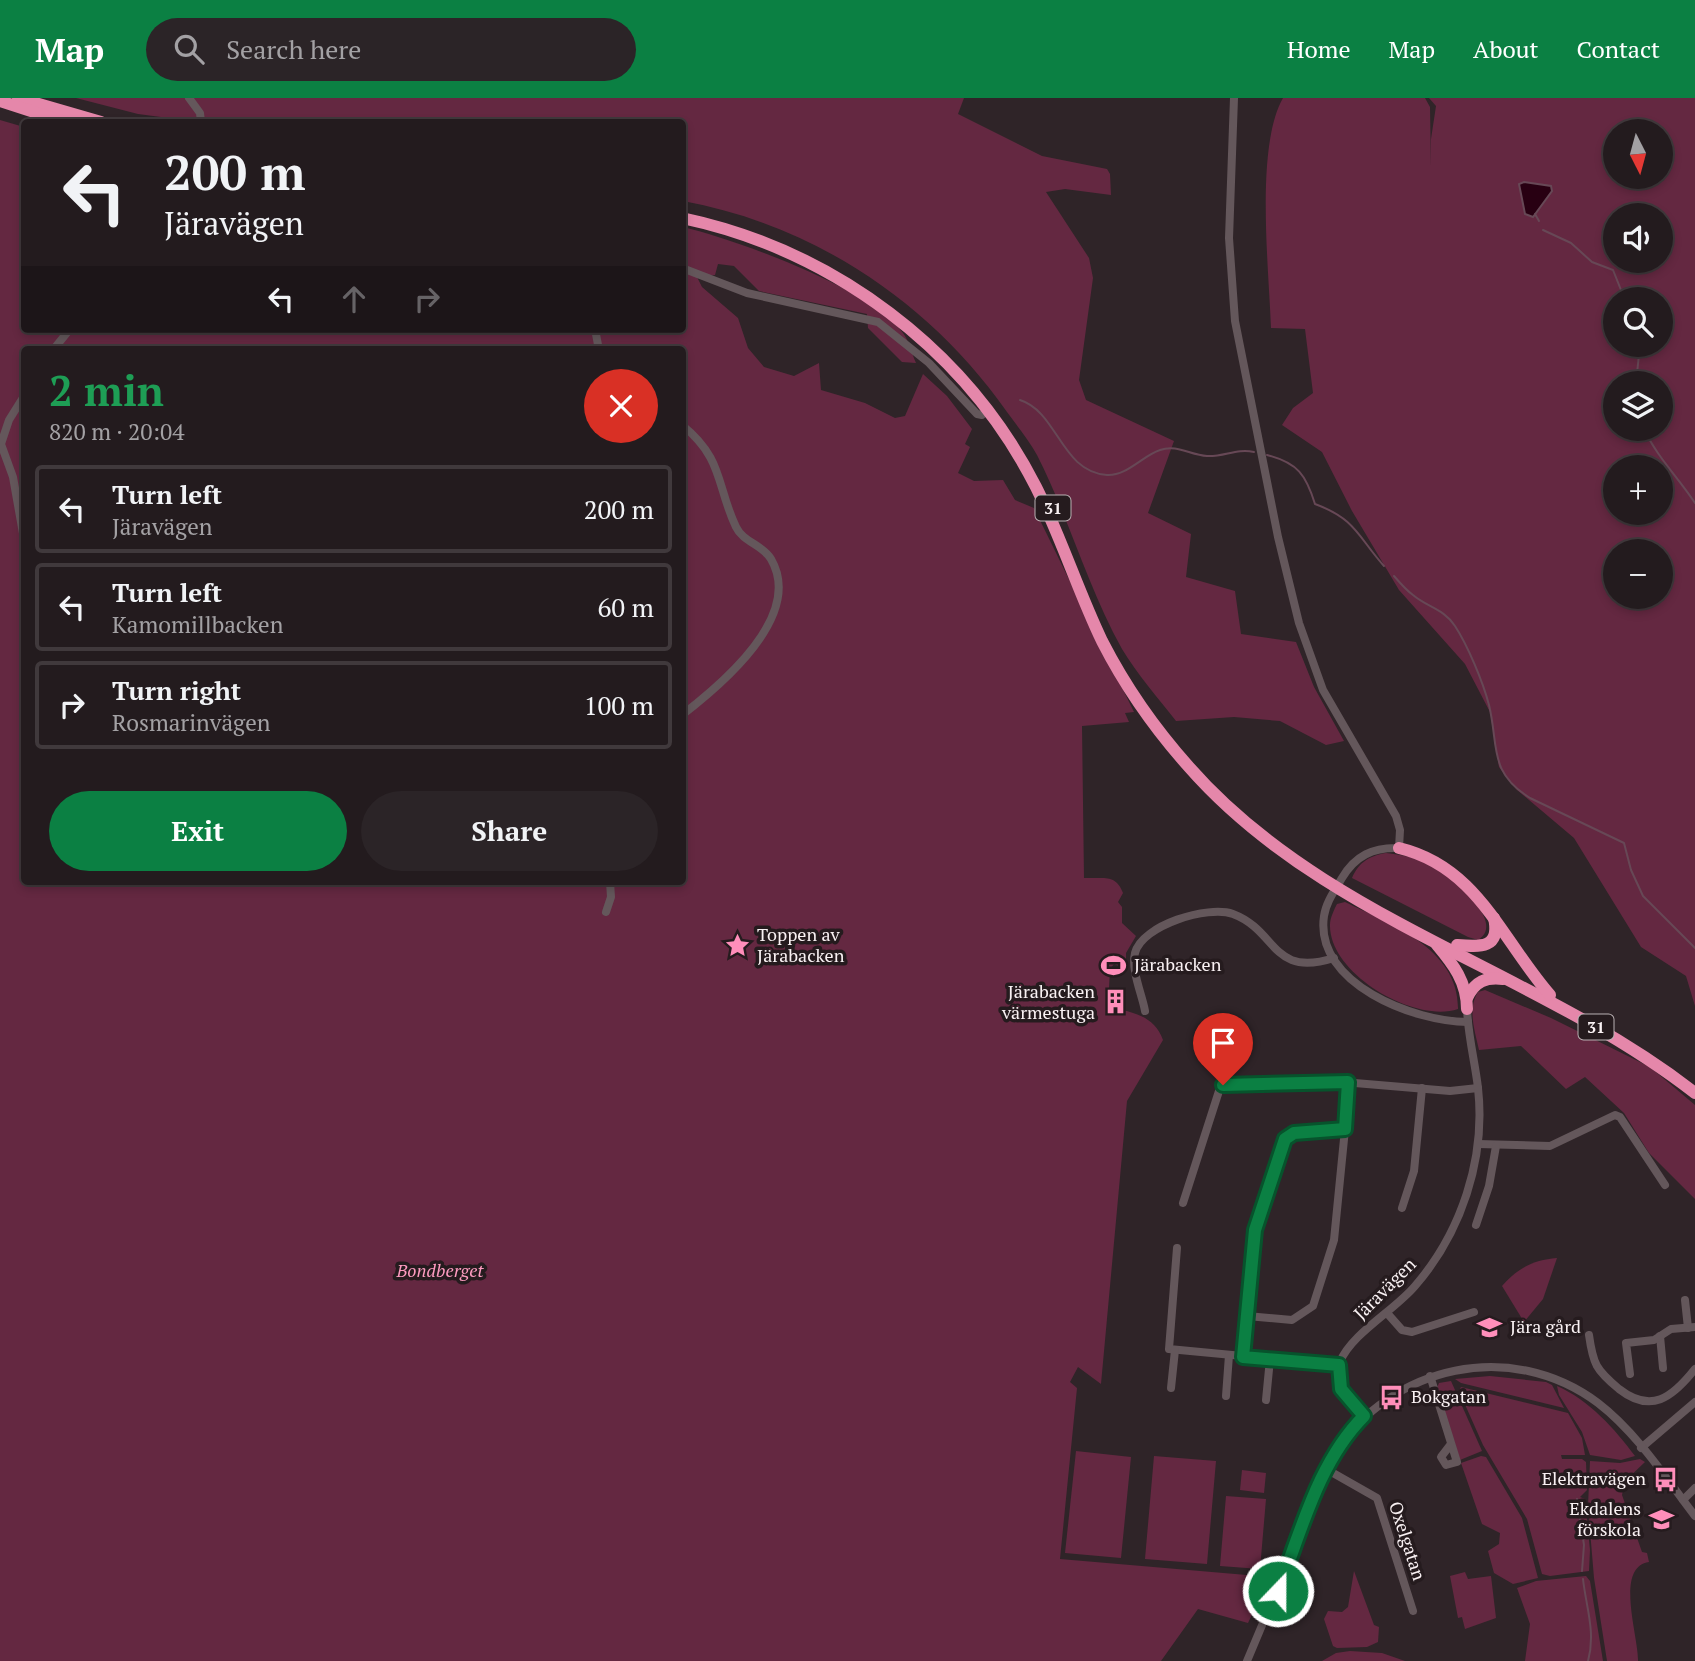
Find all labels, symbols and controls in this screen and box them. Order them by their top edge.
search box [146,18,636,81]
text: Map [35,28,104,71]
icon: search [170,30,208,68]
text: Search here [226,32,361,66]
text: Home [1287,33,1351,65]
text: Map [1389,33,1435,65]
text: About [1473,33,1539,65]
text: Contact [1577,33,1660,65]
north arrow [1603,119,1673,189]
map controls [1603,119,1673,609]
text: 200 m [164,139,306,204]
icon: left [49,147,140,238]
text: Järavägen [164,202,304,244]
button: sound [1603,203,1673,273]
icon: left [262,280,300,318]
icon: ahead [335,280,373,318]
icon: right [408,280,446,318]
button: search [1603,287,1673,357]
text: 2 min [49,362,164,418]
button: close [584,369,658,443]
button: layers [1603,371,1673,441]
text: 820 m · 20:04 [49,416,184,447]
button: + [1603,455,1673,525]
text: Turn left [112,477,222,511]
icon: left [53,490,91,528]
text: 200 m [584,492,654,526]
road number: 31 [1036,496,1070,520]
text: Järavägen [112,511,213,542]
button: − [1603,539,1673,609]
text: Turn left [112,575,222,609]
icon: left [53,588,91,626]
text: 60 m [598,590,654,624]
text: Kamomillbacken [112,609,283,640]
text: Turn right [112,673,241,707]
icon: right [53,686,91,724]
text: 100 m [584,688,654,722]
text: Rosmarinvägen [112,707,270,738]
button: Exit [49,791,347,871]
button: Share [361,791,658,871]
place label: Toppen av Järabacken [757,922,845,967]
place icon: Toppen av Järabacken [723,931,751,959]
sports icon: Järabacken [1100,951,1128,979]
place label: Järabacken [1134,952,1222,976]
place label: Järabacken värmestuga [1001,979,1095,1024]
building icon: Järabacken värmestuga [1101,988,1129,1016]
pin [1193,1013,1253,1085]
road number: 31 [1578,1015,1614,1040]
icon: arrive [1204,1024,1242,1062]
street label: Järavägen [1348,1252,1421,1325]
park label: Bondberget [395,1258,485,1282]
school or university icon: Jära gård [1476,1313,1504,1341]
place label: Jära gård [1510,1314,1581,1338]
bus stop icon: Bokgatan [1377,1383,1405,1411]
place label: Bokgatan [1411,1384,1486,1408]
bus stop icon: Elektravägen [1652,1465,1680,1493]
place label: Elektravägen [1542,1466,1646,1490]
place label: Ekdalens förskola [1569,1496,1641,1541]
street label: Oxelgatan [1384,1498,1432,1583]
school or university icon: Ekdalens förskola [1647,1505,1675,1533]
position arrow [1241,1554,1315,1628]

